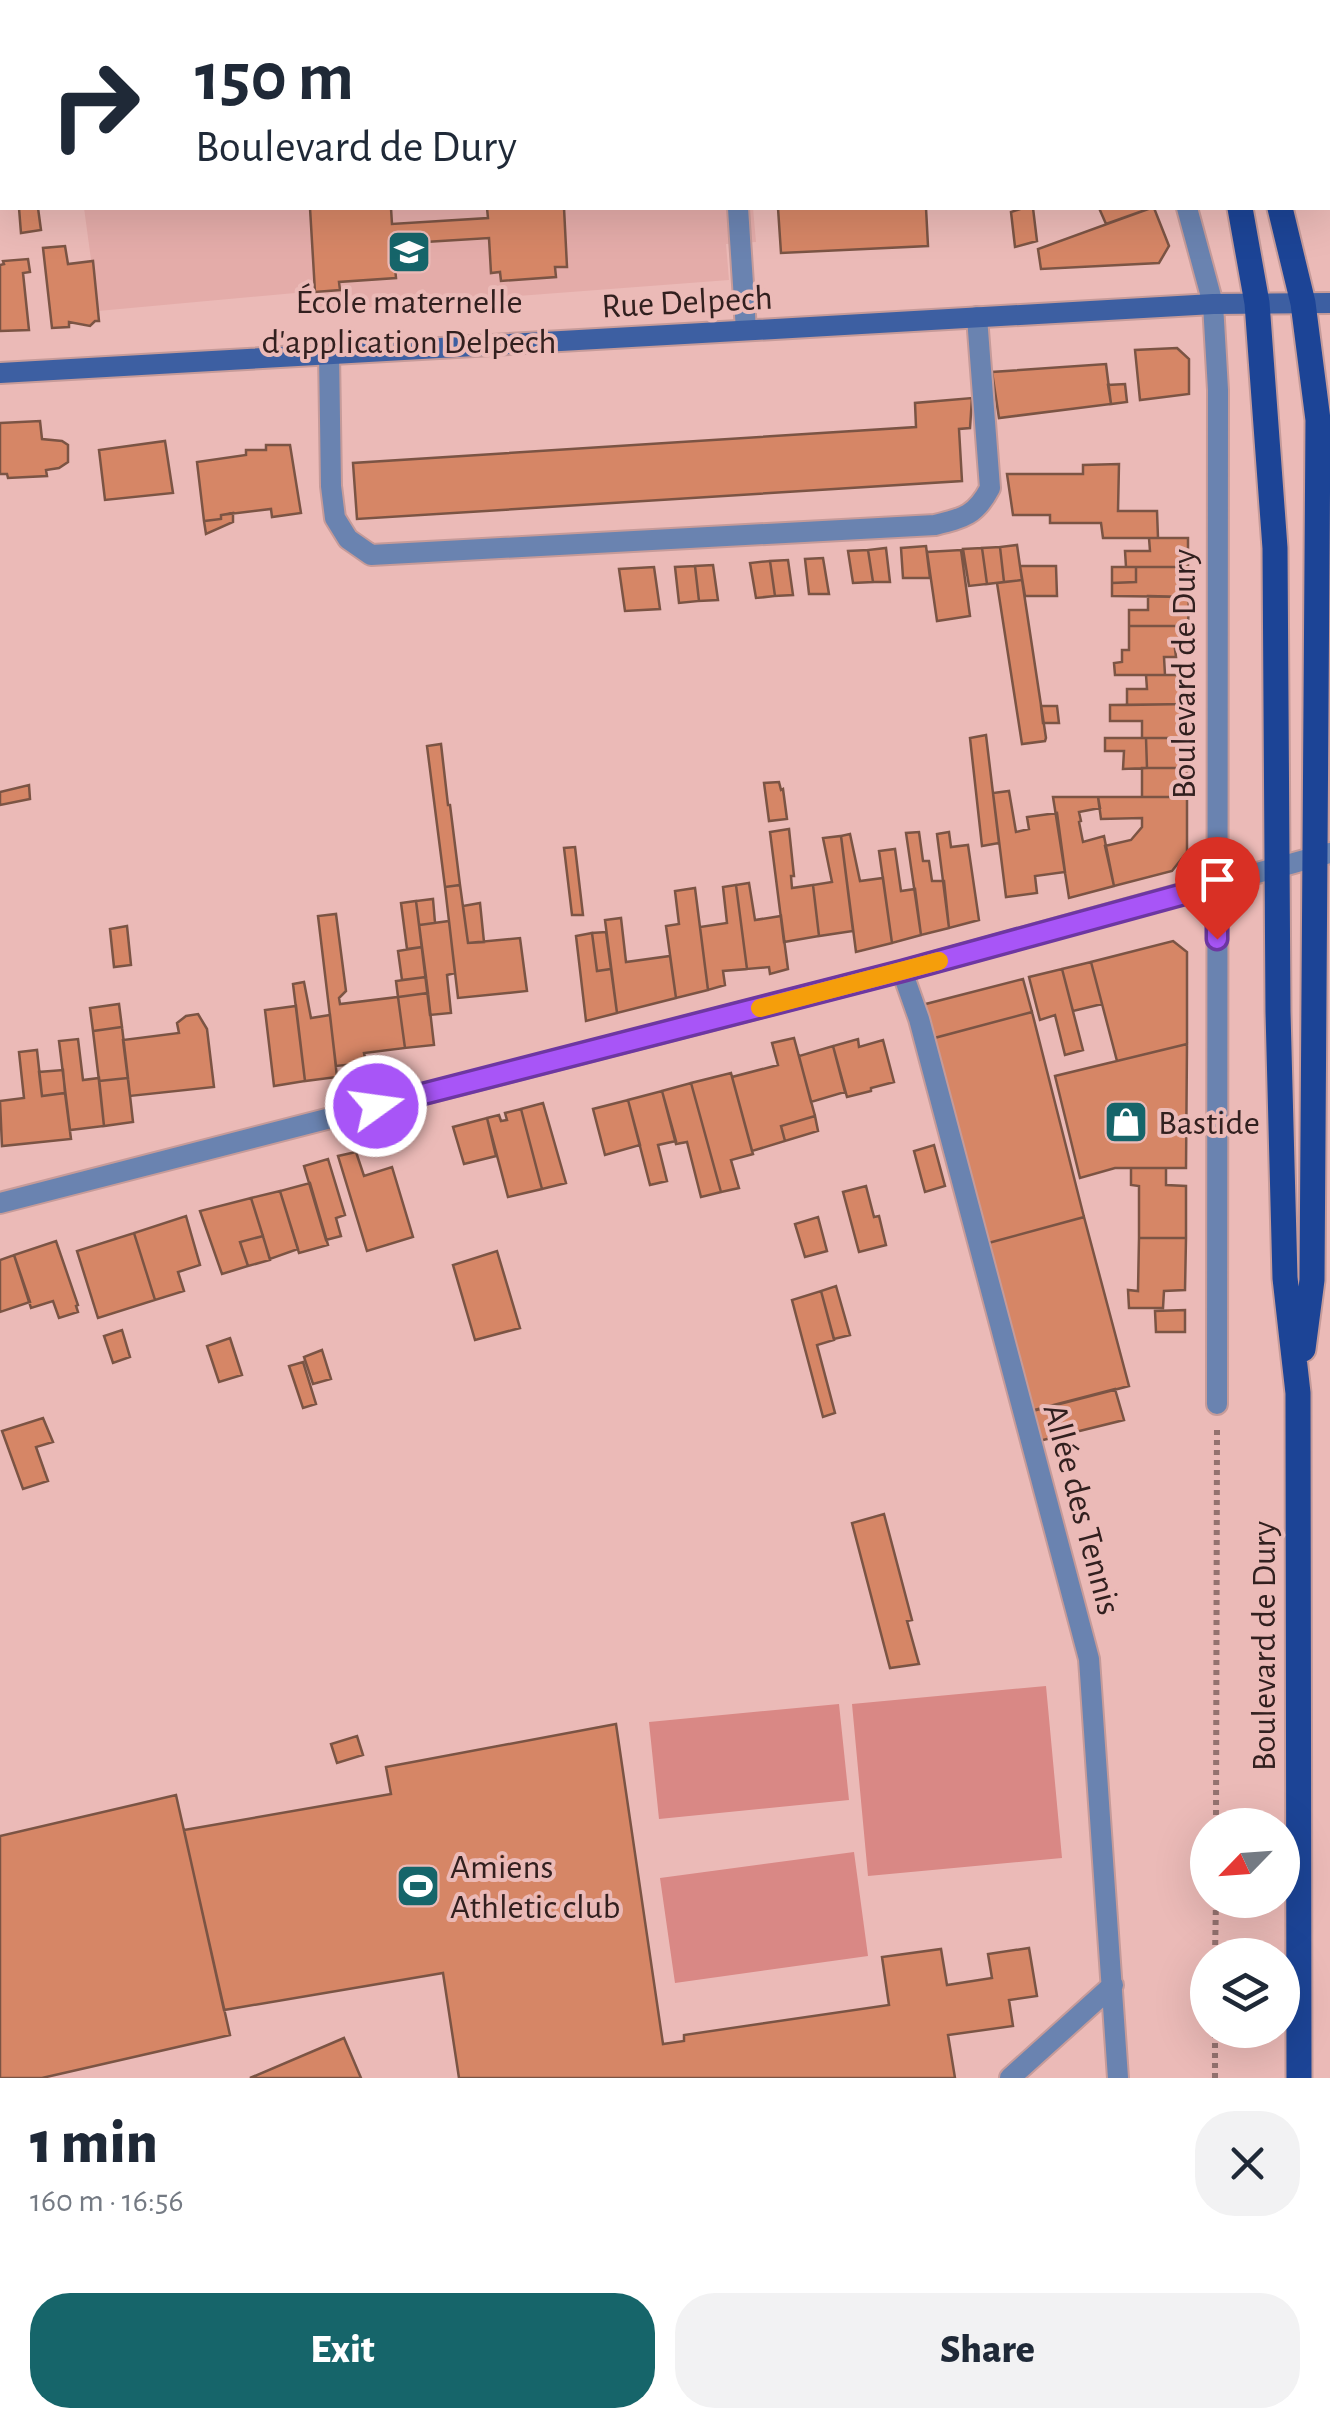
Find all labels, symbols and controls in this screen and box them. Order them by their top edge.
icon: right [30,40,160,170]
text: 150 m [195,43,354,113]
text: Boulevard de Dury [195,125,517,170]
school or university icon: École maternelle d'application Delpech [386,229,432,275]
street label: Rue Delpech [601,281,774,324]
place label: École maternelle d'application Delpech [261,283,557,360]
street label: Boulevard de Dury [1167,549,1202,799]
pin [1175,837,1260,940]
icon: arrive [1190,852,1245,907]
position arrow [324,1054,428,1158]
shop icon: Bastide [1103,1099,1149,1145]
place label: Bastide [1158,1106,1260,1141]
street label: Allée des Tennis [1037,1400,1127,1619]
street label: Boulevard de Dury [1247,1521,1282,1771]
north arrow [1190,1808,1300,1918]
map controls [1190,1808,1300,2048]
place label: Amiens Athletic club [450,1850,621,1925]
sports icon: Amiens Athletic club [395,1863,441,1909]
button: layers [1190,1938,1300,2048]
button: close [1195,2111,1300,2216]
text: 1 min [30,2114,158,2174]
text: 160 m · 16:56 [30,2185,184,2217]
button: Exit [30,2293,655,2408]
button: Share [675,2293,1300,2408]

